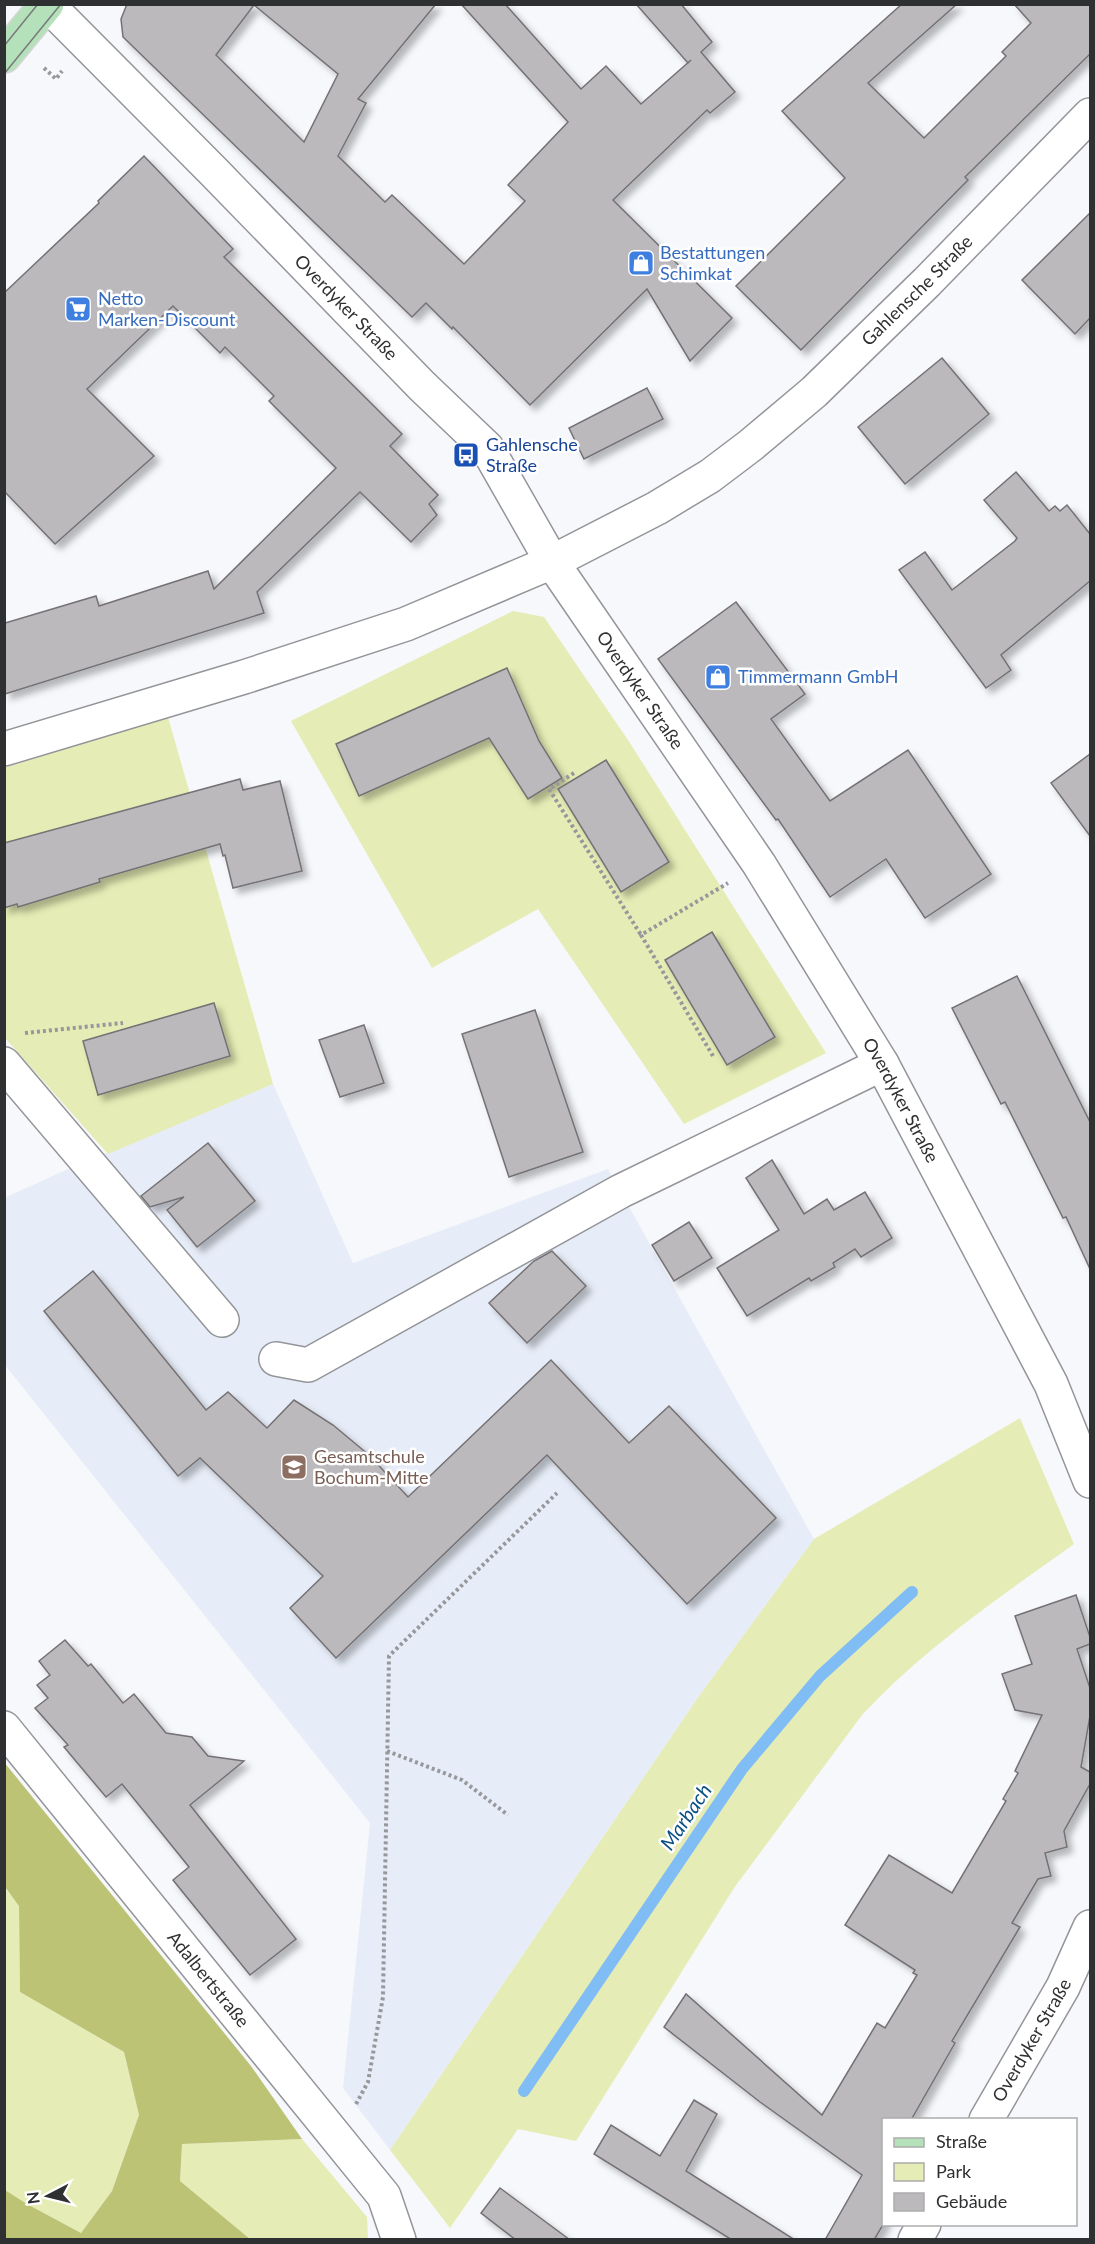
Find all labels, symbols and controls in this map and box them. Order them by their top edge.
street label: Gahlensche Straße [856,230,977,350]
place label: Bestattungen Schimkat [660,241,765,284]
shop icon: Bestattungen Schimkat [626,248,656,278]
street label: Overdyker Straße [290,250,403,364]
place label: Netto Marken-Discount [98,287,236,330]
supermarket icon: Netto Marken-Discount [63,294,93,324]
place label: Gahlensche Straße [486,433,578,476]
bus stop icon: Gahlensche Straße [451,440,481,470]
street label: Overdyker Straße [593,626,689,753]
shop icon: Timmermann GmbH [703,662,733,692]
place label: Timmermann GmbH [738,665,898,687]
street label: Overdyker Straße [858,1033,944,1166]
place label: Gesamtschule Bochum-Mitte [314,1445,429,1488]
school or university icon: Gesamtschule Bochum-Mitte [279,1452,309,1482]
water label: Marbach [654,1779,716,1854]
street label: Adalbertstraße [163,1926,255,2031]
street label: Overdyker Straße [987,1975,1075,2105]
legend [882,2118,1077,2226]
text: Straße [936,2130,987,2152]
text: Park [936,2160,972,2182]
north arrow [18,2166,78,2226]
text: Gebäude [936,2190,1007,2212]
text: N [22,2191,43,2205]

